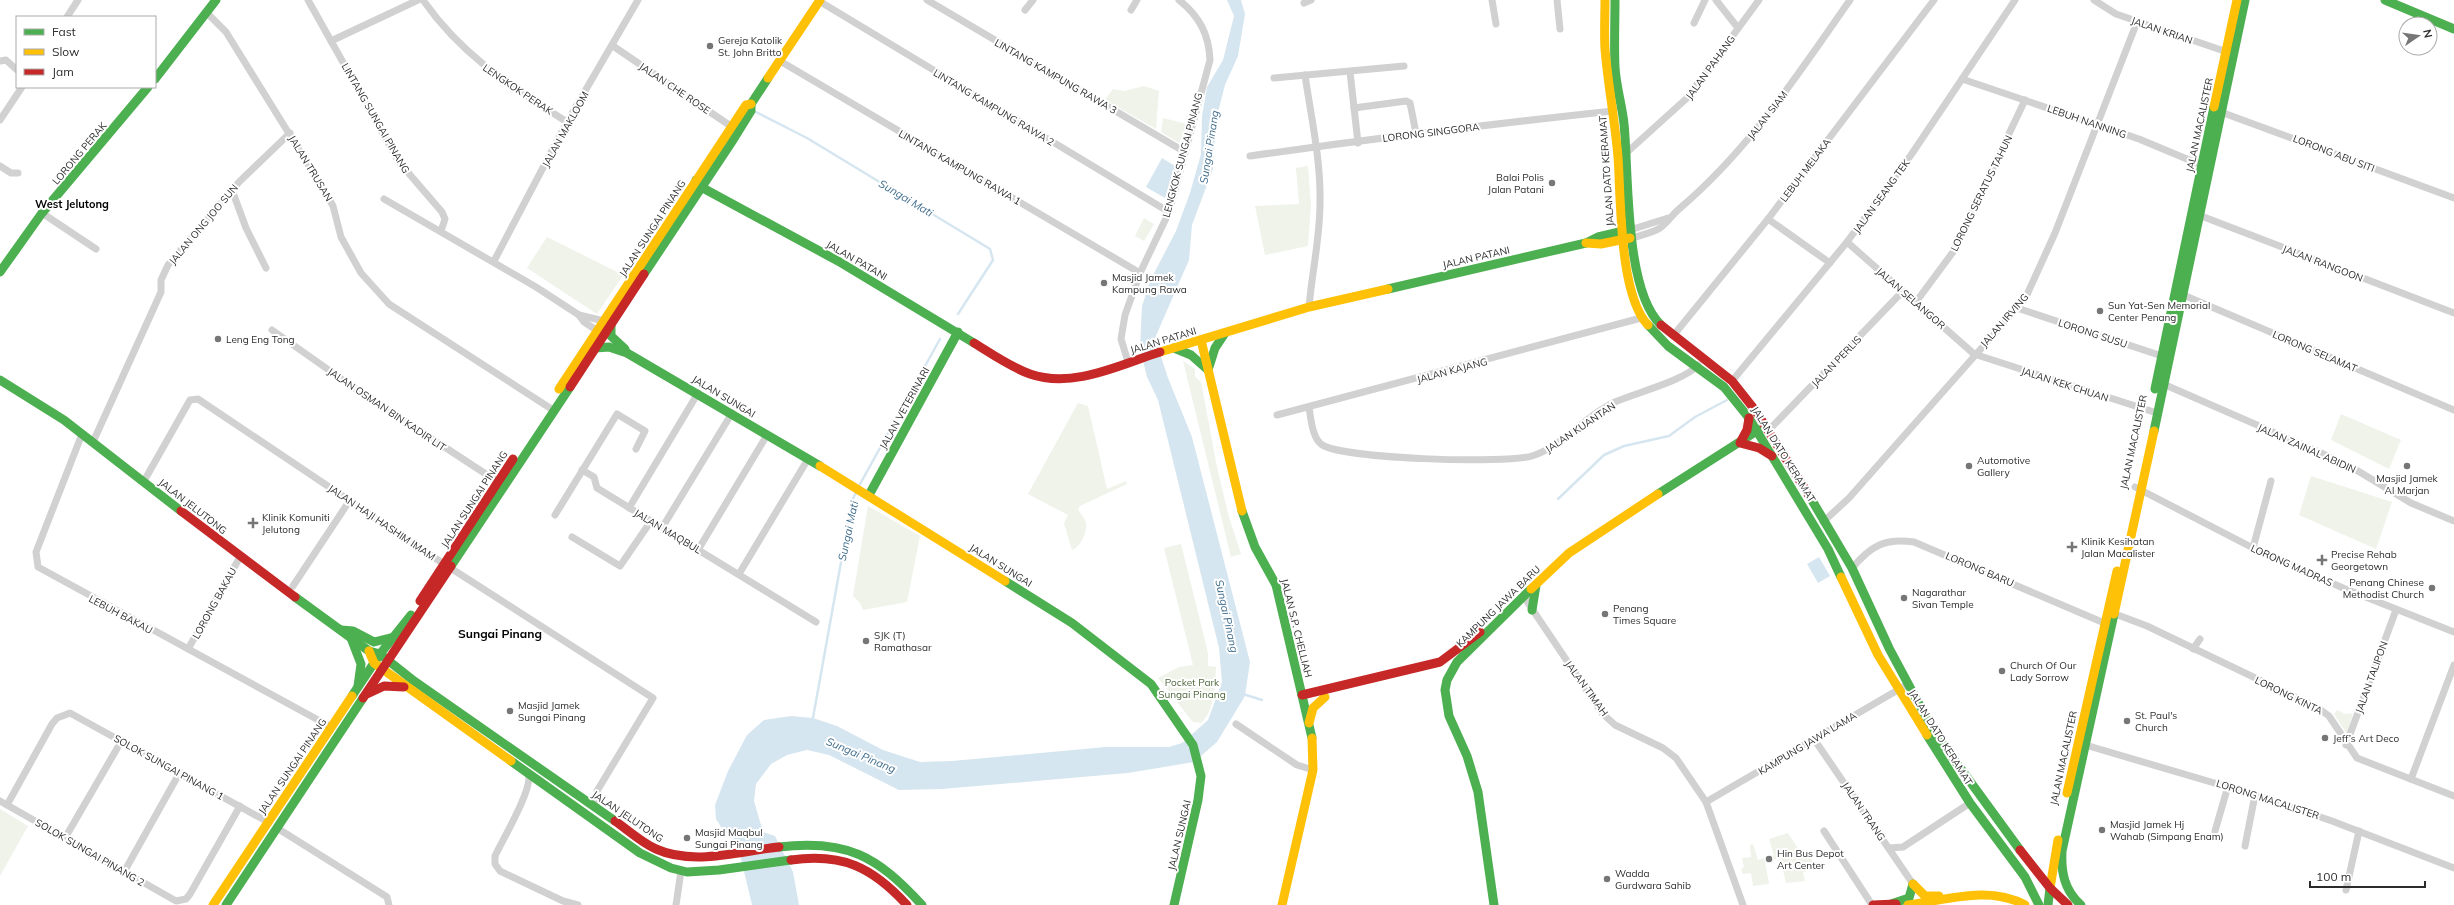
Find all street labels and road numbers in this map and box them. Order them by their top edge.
street label: JALAN KRIAN [2129,14,2194,47]
street label: JALAN PAHANG [1683,33,1738,102]
street label: LINTANG KAMPUNG RAWA 3 [992,36,1119,117]
street label: JALAN CHE ROSE [637,60,713,117]
street label: LINTANG SUNGAI PINANG [339,61,412,176]
street label: LENGKOK PERAK [480,61,556,118]
street label: LINTANG KAMPUNG RAWA 2 [931,66,1057,149]
street label: JALAN MACALISTER [2183,77,2216,173]
street label: JALAN SIAM [1744,88,1790,142]
street label: JALAN MAKLOOM [539,89,592,169]
street label: LENGKOK SUNGAI PINANG [1160,91,1205,219]
street label: LEBUH NANNING [2046,102,2128,141]
street label: JALAN DATO KERAMAT [1596,115,1617,227]
street label: LORONG PERAK [49,119,110,187]
street label: LORONG SINGGORA [1382,120,1481,145]
street label: LINTANG KAMPUNG RAWA 1 [896,127,1023,208]
street label: LORONG ABU SITI [2291,132,2376,175]
street label: JALAN TRUSAN [286,133,335,204]
street label: LORONG SERATUS TAHUN [1948,133,2015,253]
street label: LEBUH MELAKA [1777,135,1834,205]
street label: JALAN SEANG TEK [1850,156,1913,236]
street label: JALAN SUNGAI PINANG [616,177,689,279]
street label: JALAN ONG JOO SUN [166,182,241,267]
street label: JALAN PATANI [824,238,890,283]
street label: JALAN RANGOON [2281,242,2365,285]
street label: JALAN PATANI [1441,243,1511,272]
street label: JALAN SELANGOR [1873,265,1948,332]
street label: JALAN IRVING [1977,291,2031,350]
street label: LORONG SUSU [2057,316,2129,351]
street label: JALAN PATANI [1129,324,1198,357]
street label: LORONG SELAMAT [2271,328,2359,375]
street label: JALAN PERLIS [1808,333,1864,390]
street label: JALAN KAJANG [1416,355,1489,386]
street label: JALAN KEK CHUAN [2020,364,2110,405]
street label: JALAN OSMAN BIN KADIR LIT [325,365,448,454]
street label: JALAN VETERINARI [876,365,932,452]
street label: JALAN SUNGAI [690,372,758,420]
street label: JALAN MACALISTER [2117,394,2150,490]
street label: JALAN KUANTAN [1543,399,1618,456]
street label: JALAN DATO KERAMAT [1749,404,1818,505]
street label: JALAN ZAINAL ABIDIN [2256,421,2358,476]
street label: JALAN SUNGAI PINANG [438,448,511,550]
street label: JALAN JELUTONG [156,476,229,537]
street label: JALAN HAJI HASHIM IMAM [326,482,438,563]
street label: JALAN MAQBUL [632,506,704,557]
street label: JALAN SUNGAI [967,541,1035,590]
street label: LORONG MADRAS [2249,542,2335,589]
street label: LORONG BARU [1944,549,2016,590]
street label: KAMPUNG JAWA BARU [1454,563,1543,650]
street label: LORONG BAKAU [189,565,239,641]
street label: JALAN S.P. CHELLIAH [1278,577,1315,679]
street label: LEBUH BAKAU [87,592,155,637]
street label: JALAN TALIPON [2352,639,2391,715]
street label: JALAN TIMAH [1562,658,1611,719]
street label: LORONG KINTA [2253,673,2325,718]
street label: JALAN DATO KERAMAT [1906,687,1975,788]
street label: KAMPUNG JAWA LAMA [1756,709,1859,778]
street label: JALAN MACALISTER [2047,710,2080,806]
street label: JALAN SUNGAI PINANG [255,716,329,817]
street label: SOLOK SUNGAI PINANG 1 [111,732,226,803]
street label: LORONG MACALISTER [2215,777,2321,822]
street label: JALAN TRANG [1839,779,1888,843]
street label: JALAN JELUTONG [590,788,666,845]
street label: JALAN SUNGAI [1165,799,1194,871]
street label: SOLOK SUNGAI PINANG 2 [33,816,147,889]

